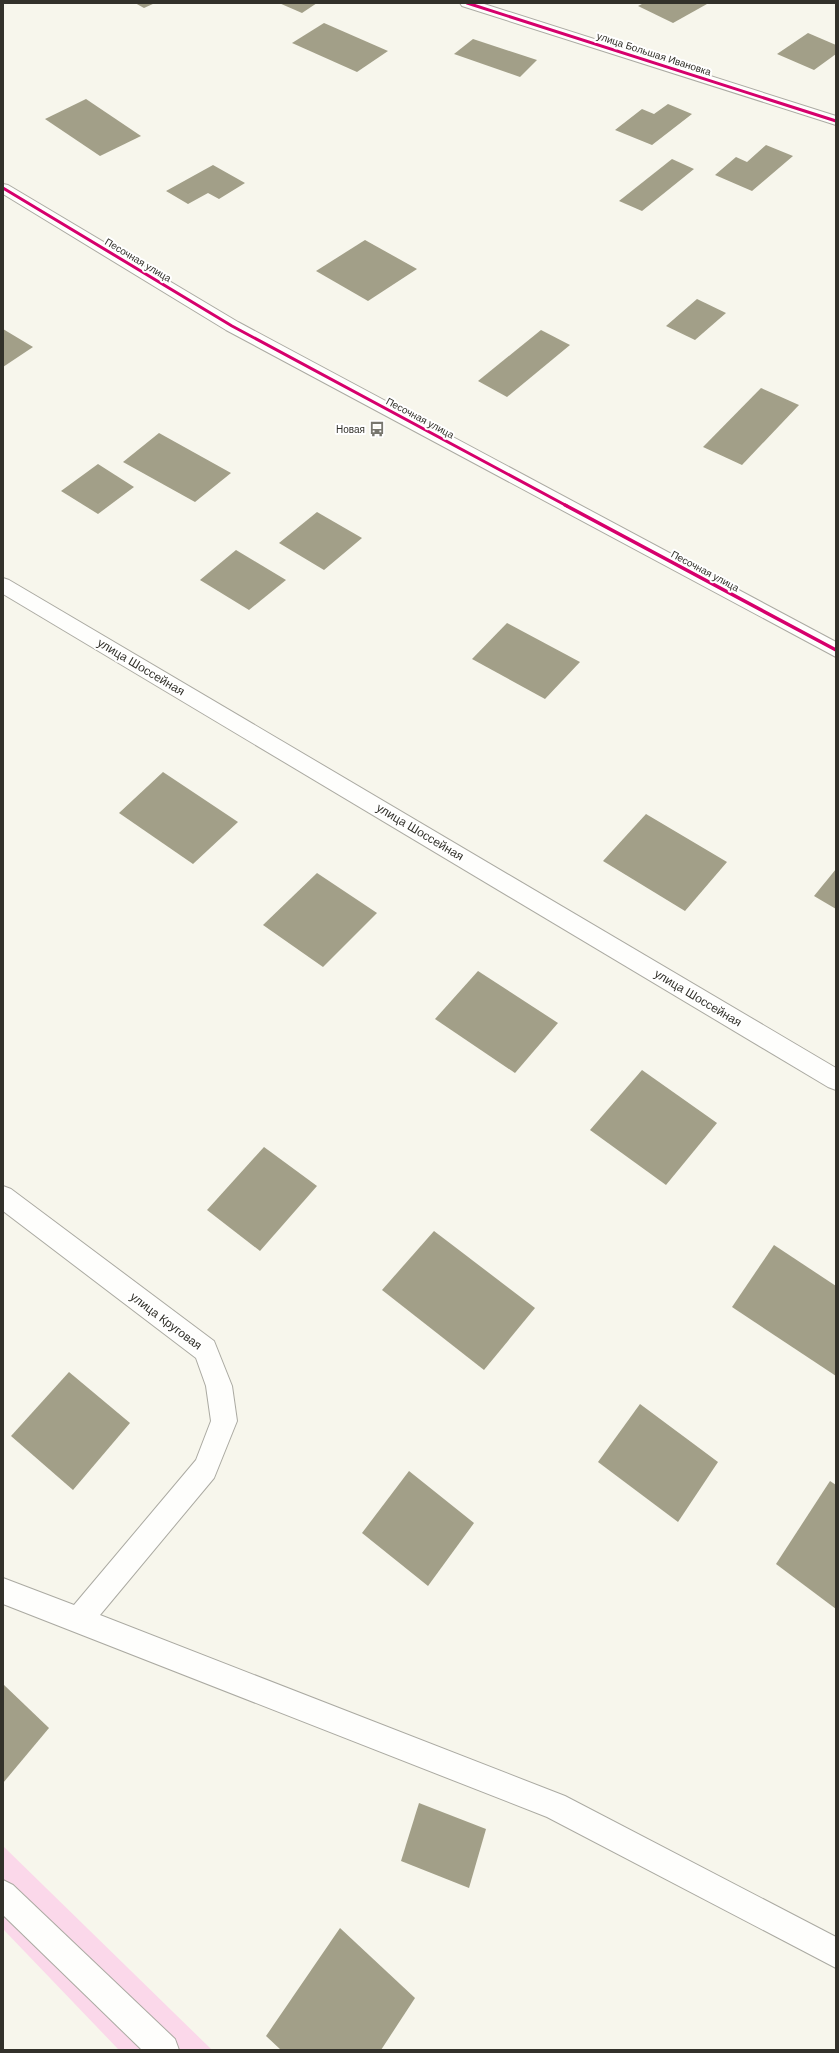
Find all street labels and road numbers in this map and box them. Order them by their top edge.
street label: улица Большая Ивановка [595,30,713,78]
street label: Песочная улица [103,236,173,284]
street label: Песочная улица [384,395,456,441]
street label: Песочная улица [669,548,741,594]
street label: улица Шоссейная [95,635,187,699]
street label: улица Шоссейная [374,800,466,864]
street label: улица Шоссейная [652,966,744,1030]
street label: улица Круговая [127,1290,205,1352]

